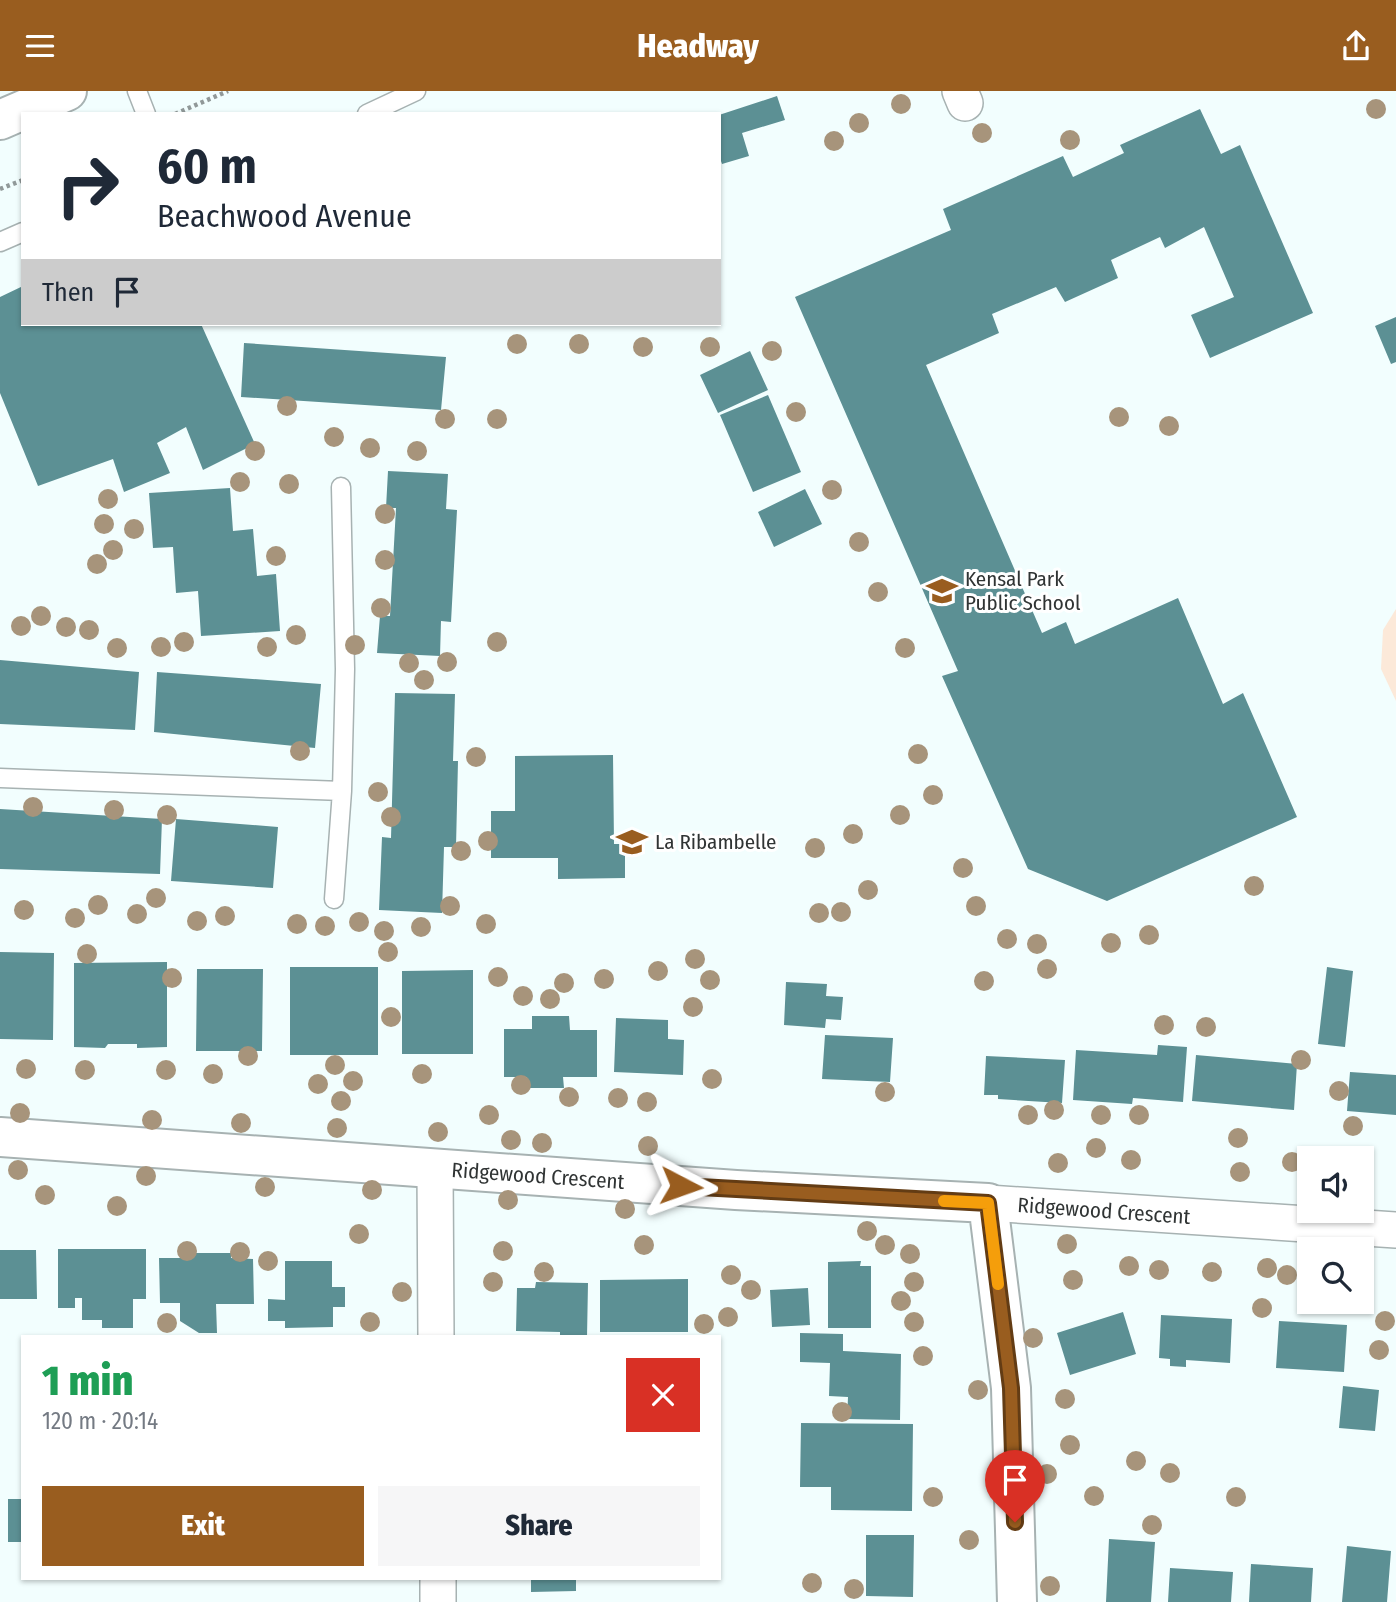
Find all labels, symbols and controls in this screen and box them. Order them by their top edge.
icon: menu [21,27,59,65]
text: Headway [637,27,759,65]
icon: share [1337,27,1375,65]
text: 60 m [157,137,257,196]
icon: right [42,140,133,231]
text: Beachwood Avenue [157,197,412,235]
icon: arrive [108,273,146,311]
text: Then [42,277,94,308]
place label: Kensal Park Public School [965,566,1081,616]
school or university icon: Kensal Park Public School [925,574,959,608]
school or university icon: La Ribambelle [615,825,649,859]
place label: La Ribambelle [655,829,776,855]
map controls [1297,1146,1374,1314]
button: sound [1297,1146,1374,1223]
position arrow [644,1149,718,1223]
street label: Ridgewood Crescent [451,1157,625,1195]
street label: Ridgewood Crescent [1017,1192,1191,1230]
button: search [1297,1237,1374,1314]
text: 1 min [42,1356,133,1406]
button: close [626,1358,700,1432]
text: 120 m · 20:14 [42,1407,158,1435]
pin [985,1450,1045,1522]
icon: arrive [996,1461,1034,1499]
button: Exit [42,1486,364,1566]
button: Share [378,1486,700,1566]

